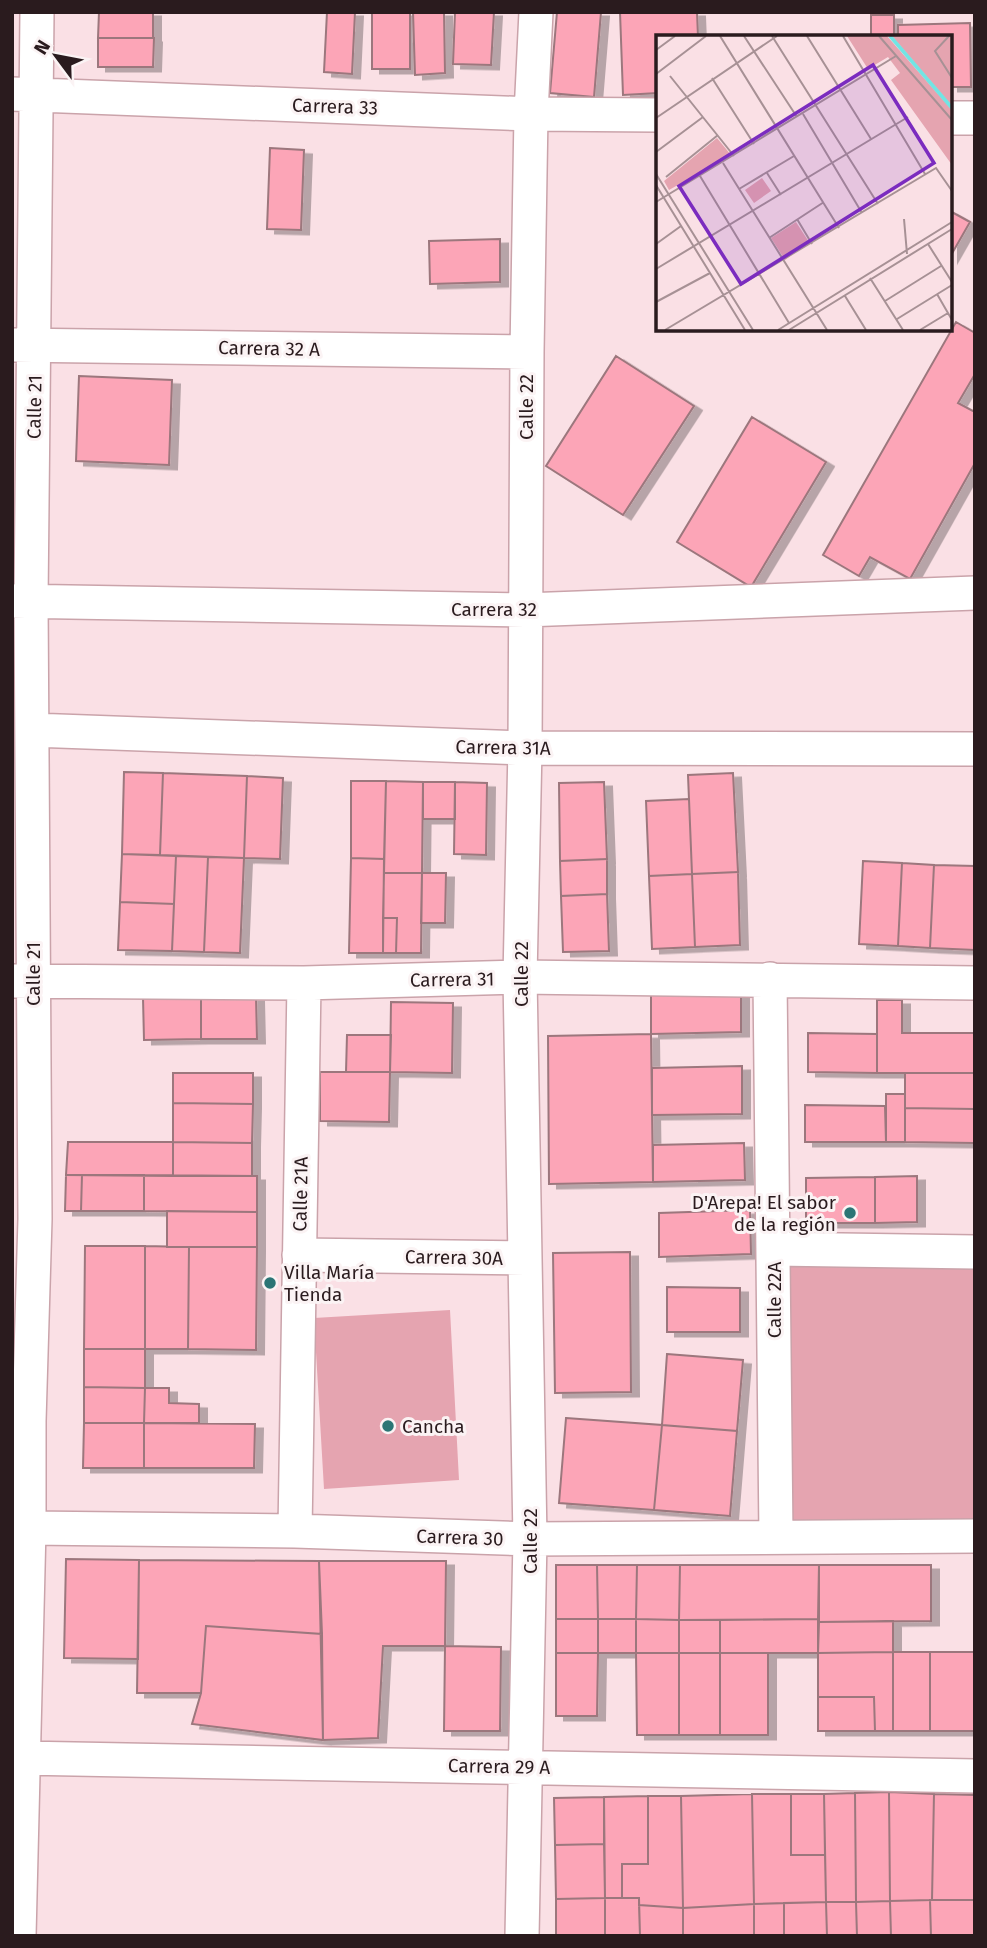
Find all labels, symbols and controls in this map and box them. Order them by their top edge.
north arrow [21,21,91,91]
inset map [656,35,952,331]
text: N [29,36,55,59]
street label: Carrera 33 [291,94,378,119]
street label: Carrera 32 A [218,336,320,361]
street label: Calle 22 [515,374,538,440]
street label: Calle 21 [22,375,47,439]
street label: Carrera 32 [451,598,537,621]
street label: Carrera 31A [455,735,551,760]
street label: Calle 22 [510,941,533,1007]
street label: Calle 21 [22,942,45,1006]
street label: Carrera 31 [410,967,494,992]
street label: Calle 21A [288,1156,313,1232]
place label: D'Arepa! El sabor de la región [692,1191,837,1236]
marker: D'Arepa! El sabor de la región [842,1205,858,1221]
street label: Carrera 30A [405,1245,503,1270]
place label: Villa María Tienda [284,1261,374,1306]
street label: Calle 22A [763,1262,786,1338]
marker: Villa María Tienda [262,1275,278,1291]
place label: Cancha [402,1415,464,1438]
marker: Cancha [380,1418,396,1434]
street label: Calle 22 [519,1508,542,1574]
street label: Carrera 30 [416,1524,504,1551]
street label: Carrera 29 A [448,1754,550,1779]

